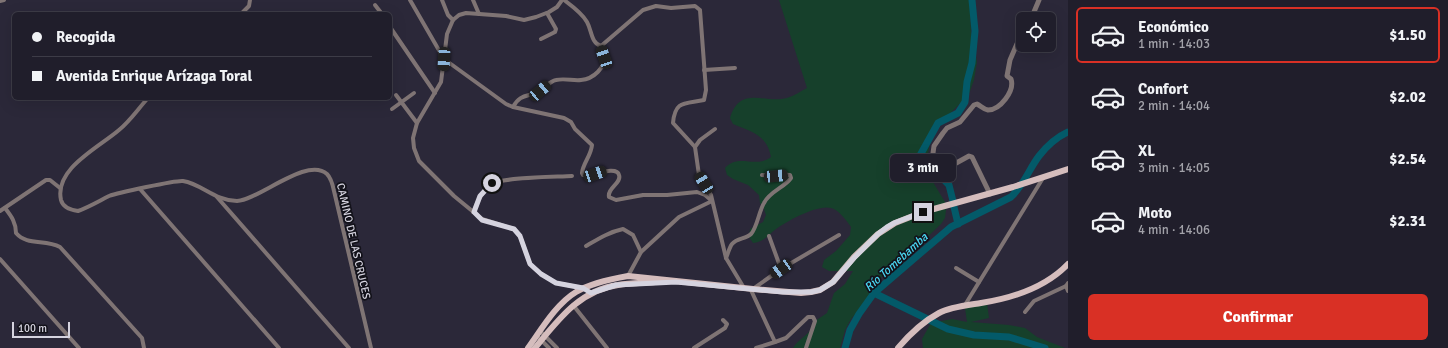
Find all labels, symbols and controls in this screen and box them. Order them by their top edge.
map controls [1016,12,1056,52]
button: locate [1016,12,1056,52]
icon: car [1090,17,1126,53]
text: Económico [1138,18,1209,36]
text: $1.50 [1389,26,1426,44]
text: Recogida [56,28,116,46]
text: 1 min · 14:03 [1138,36,1210,52]
car [594,44,614,70]
car [437,47,451,71]
text: Avenida Enrique Arízaga Toral [56,67,252,85]
car [527,79,553,103]
icon: car [1090,79,1126,115]
text: Confort [1138,80,1188,98]
text: $2.02 [1389,88,1426,106]
text: 2 min · 14:04 [1138,98,1210,114]
icon: car [1090,141,1126,177]
text: XL [1138,142,1155,160]
text: $2.54 [1389,150,1426,168]
callout: 3 min [890,154,956,182]
text: 3 min [907,160,939,176]
text: 3 min · 14:05 [1138,160,1210,176]
car [582,164,608,184]
car [764,169,788,183]
car [693,170,715,196]
route start [483,174,501,192]
street label: CAMINO DE LAS CRUCES [334,182,373,300]
route end [914,203,932,221]
icon: car [1090,203,1126,239]
text: Moto [1138,204,1172,222]
text: $2.31 [1389,212,1426,230]
text: 4 min · 14:06 [1138,222,1210,238]
water label: Río Tomebamba [861,229,932,295]
car [768,257,794,281]
button: Confirmar [1088,294,1428,340]
scale bar [12,320,70,339]
text: 100 m [18,322,47,335]

